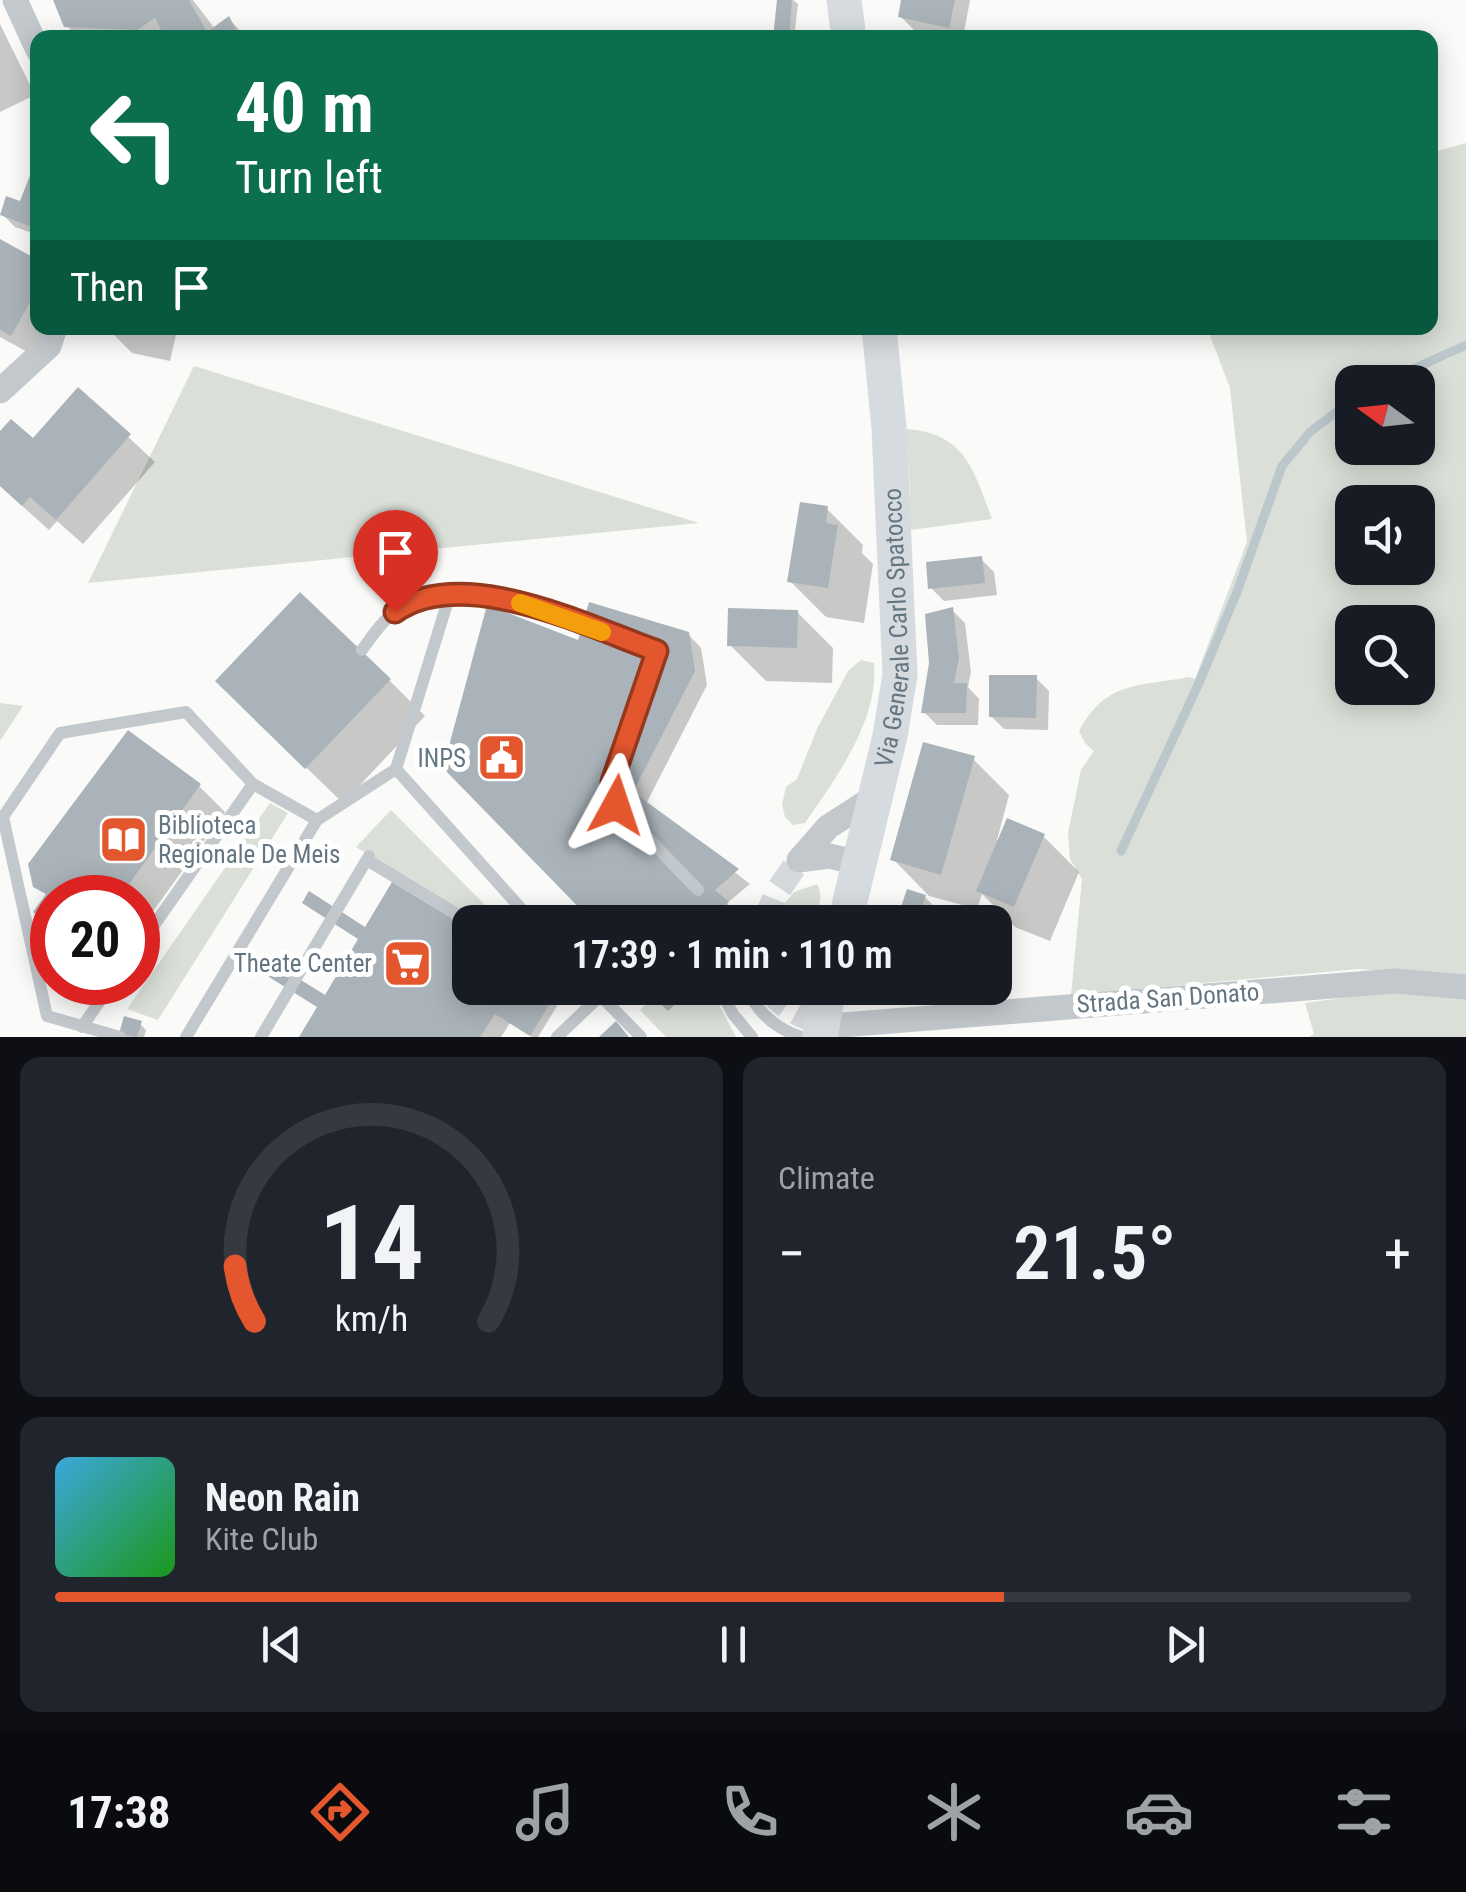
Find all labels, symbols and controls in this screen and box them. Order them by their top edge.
text: 40 m [235,67,374,149]
icon: left [70,70,200,200]
text: Turn left [235,151,383,204]
icon: arrive [164,260,219,315]
text: Then [70,266,144,310]
north arrow [1335,365,1435,465]
map controls [1335,365,1435,705]
button: sound [1335,485,1435,585]
street label: Via Generale Carlo Spatocco [868,487,915,770]
pin [353,510,438,613]
icon: arrive [368,525,423,580]
button: search [1335,605,1435,705]
public building icon: INPS [475,732,527,784]
place label: INPS [417,744,466,773]
position arrow [564,753,668,857]
place label: Biblioteca Regionale De Meis [158,811,340,869]
library icon: Biblioteca Regionale De Meis [97,813,149,865]
speed limit sign: 20 [30,875,160,1005]
text: 17:39 · 1 min · 110 m [572,933,892,977]
supermarket icon: Theate Center [381,937,433,989]
place label: Theate Center [234,949,372,978]
street label: Strada San Donato [1076,977,1260,1019]
text: Climate [778,1159,875,1197]
text: 14 [319,1183,424,1304]
text: 21.5° [1013,1209,1176,1297]
text: − [778,1222,806,1286]
text: + [1384,1222,1411,1286]
text: km/h [335,1298,408,1340]
text: Neon Rain [205,1476,360,1520]
text: Kite Club [205,1520,318,1558]
icon: previous [254,1617,309,1672]
icon: pause [706,1617,761,1672]
icon: next [1158,1617,1213,1672]
icon: directions [305,1777,375,1847]
icon: music [510,1777,580,1847]
icon: phone [715,1777,785,1847]
icon: climate [919,1777,989,1847]
icon: car [1124,1777,1194,1847]
icon: filters [1329,1777,1399,1847]
text: 17:38 [67,1786,171,1839]

